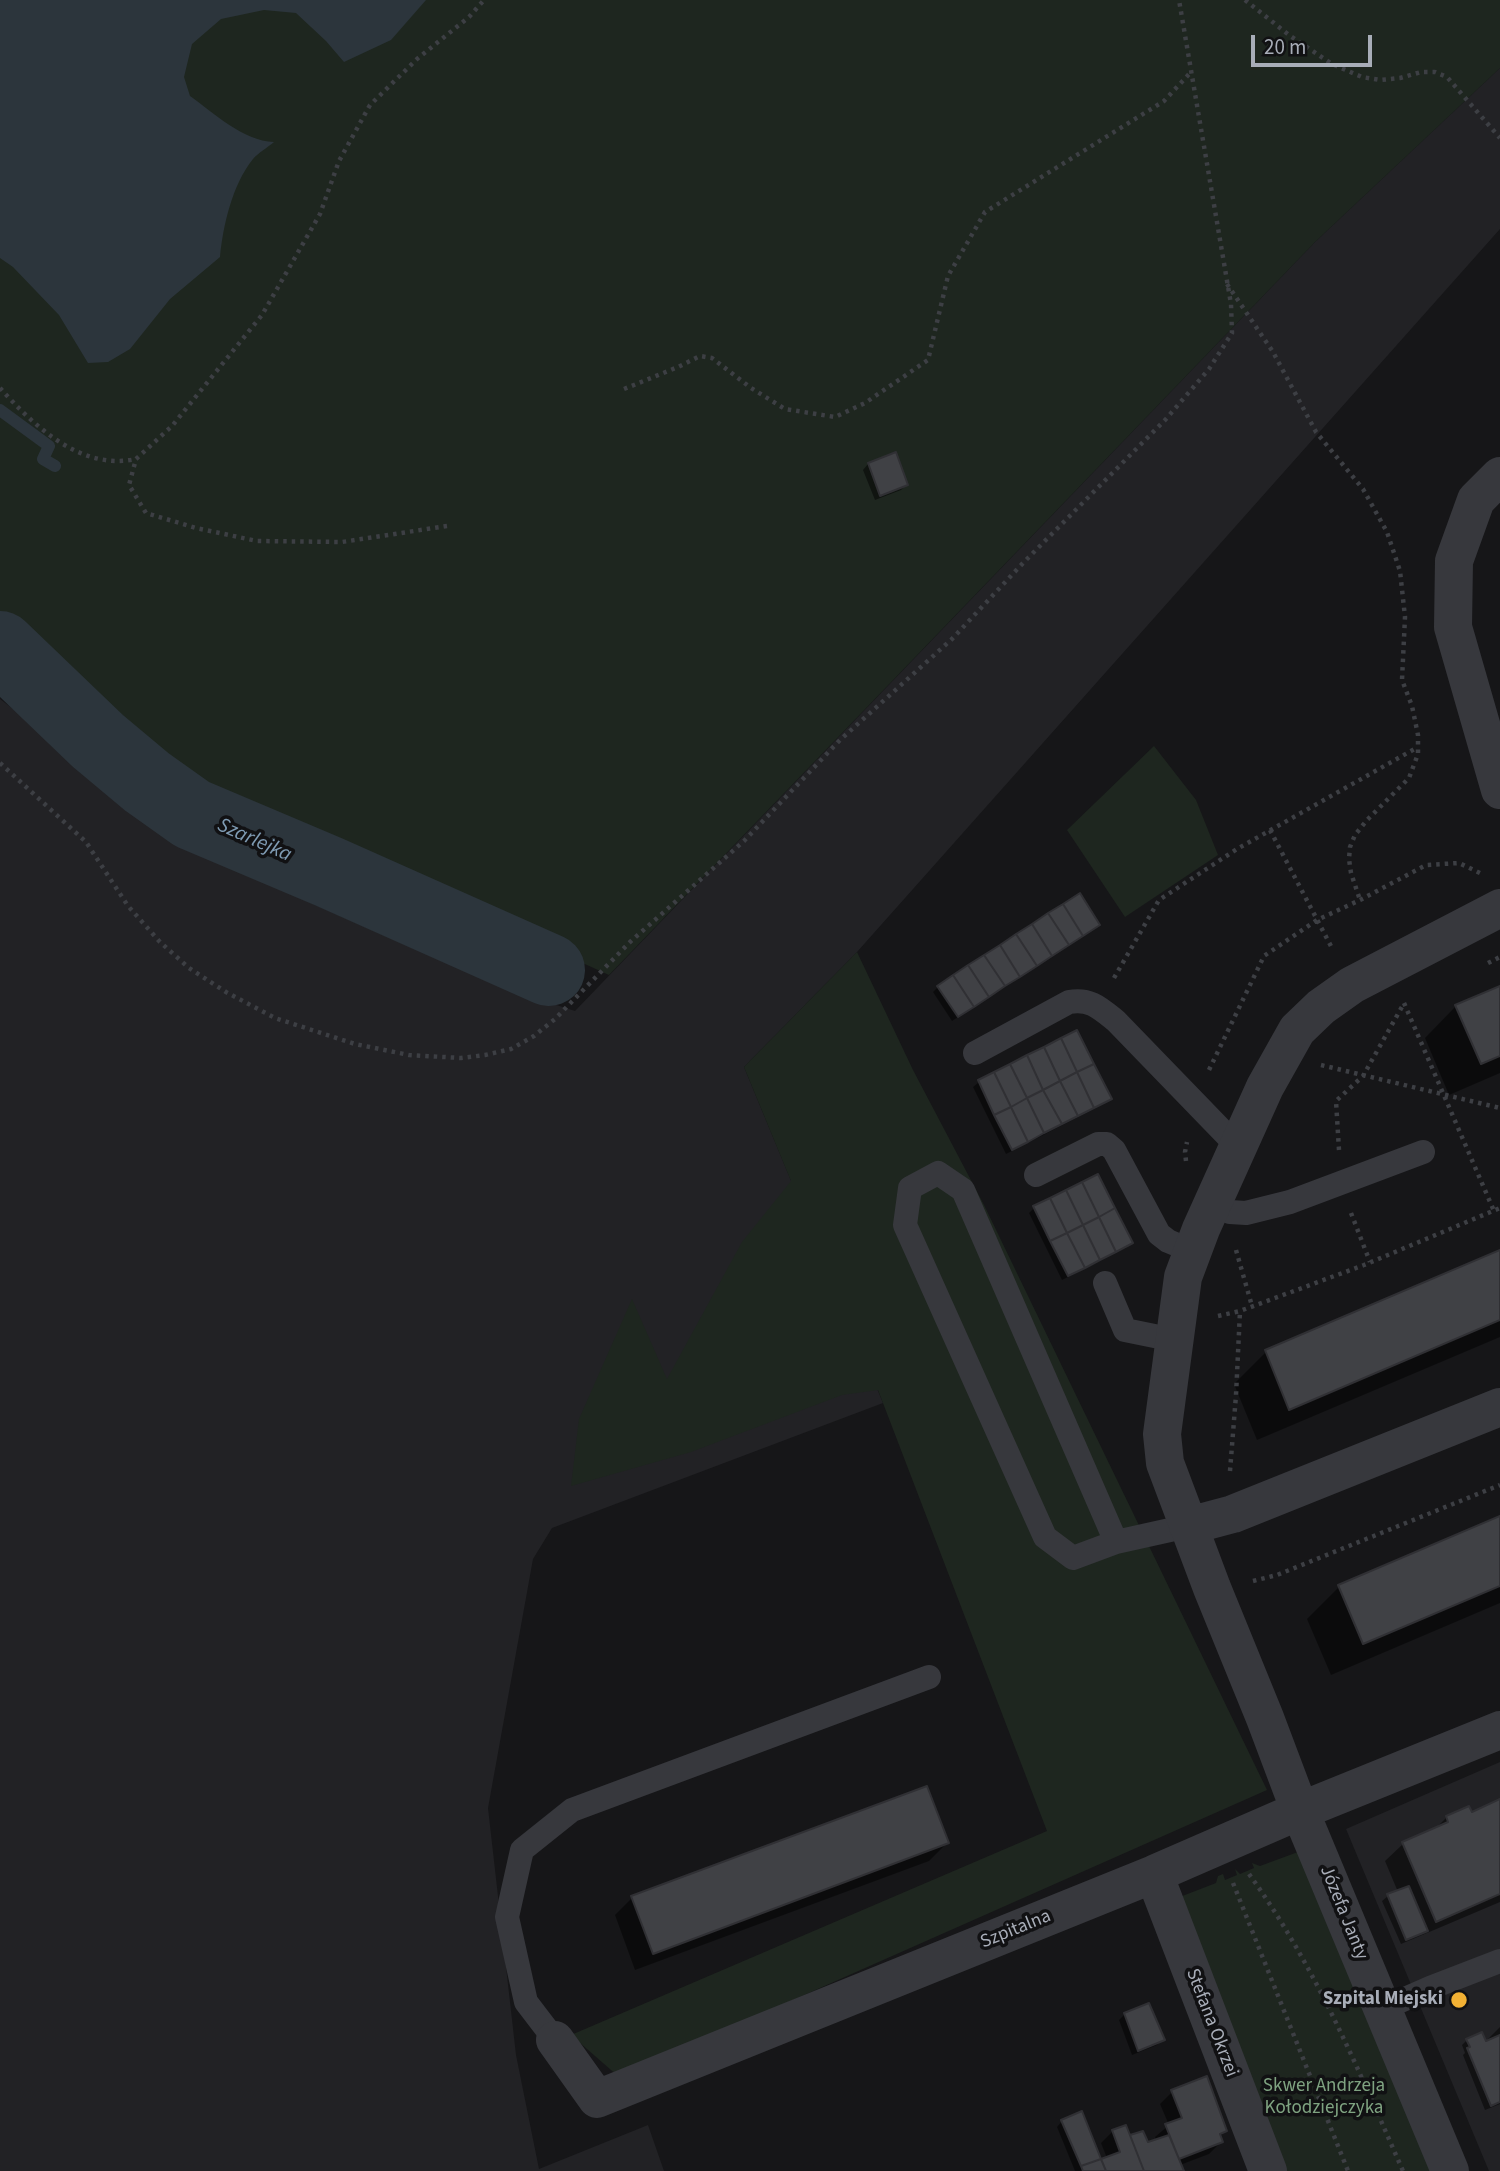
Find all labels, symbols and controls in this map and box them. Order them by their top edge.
scale bar [1255,21,1376,65]
text: 20 m [1264,32,1306,62]
water label: Szarlejka [213,813,295,869]
street label: Józefa Janty [1314,1863,1372,1963]
street label: Szpitalna [977,1906,1055,1954]
street label: Stefana Okrzei [1180,1966,1242,2080]
place label: Szpital Miejski [1323,1989,1443,2011]
marker: Szpital Miejski [1449,1990,1469,2010]
park label: Skwer Andrzeja Kołodziejczyka [1263,2076,1385,2120]

